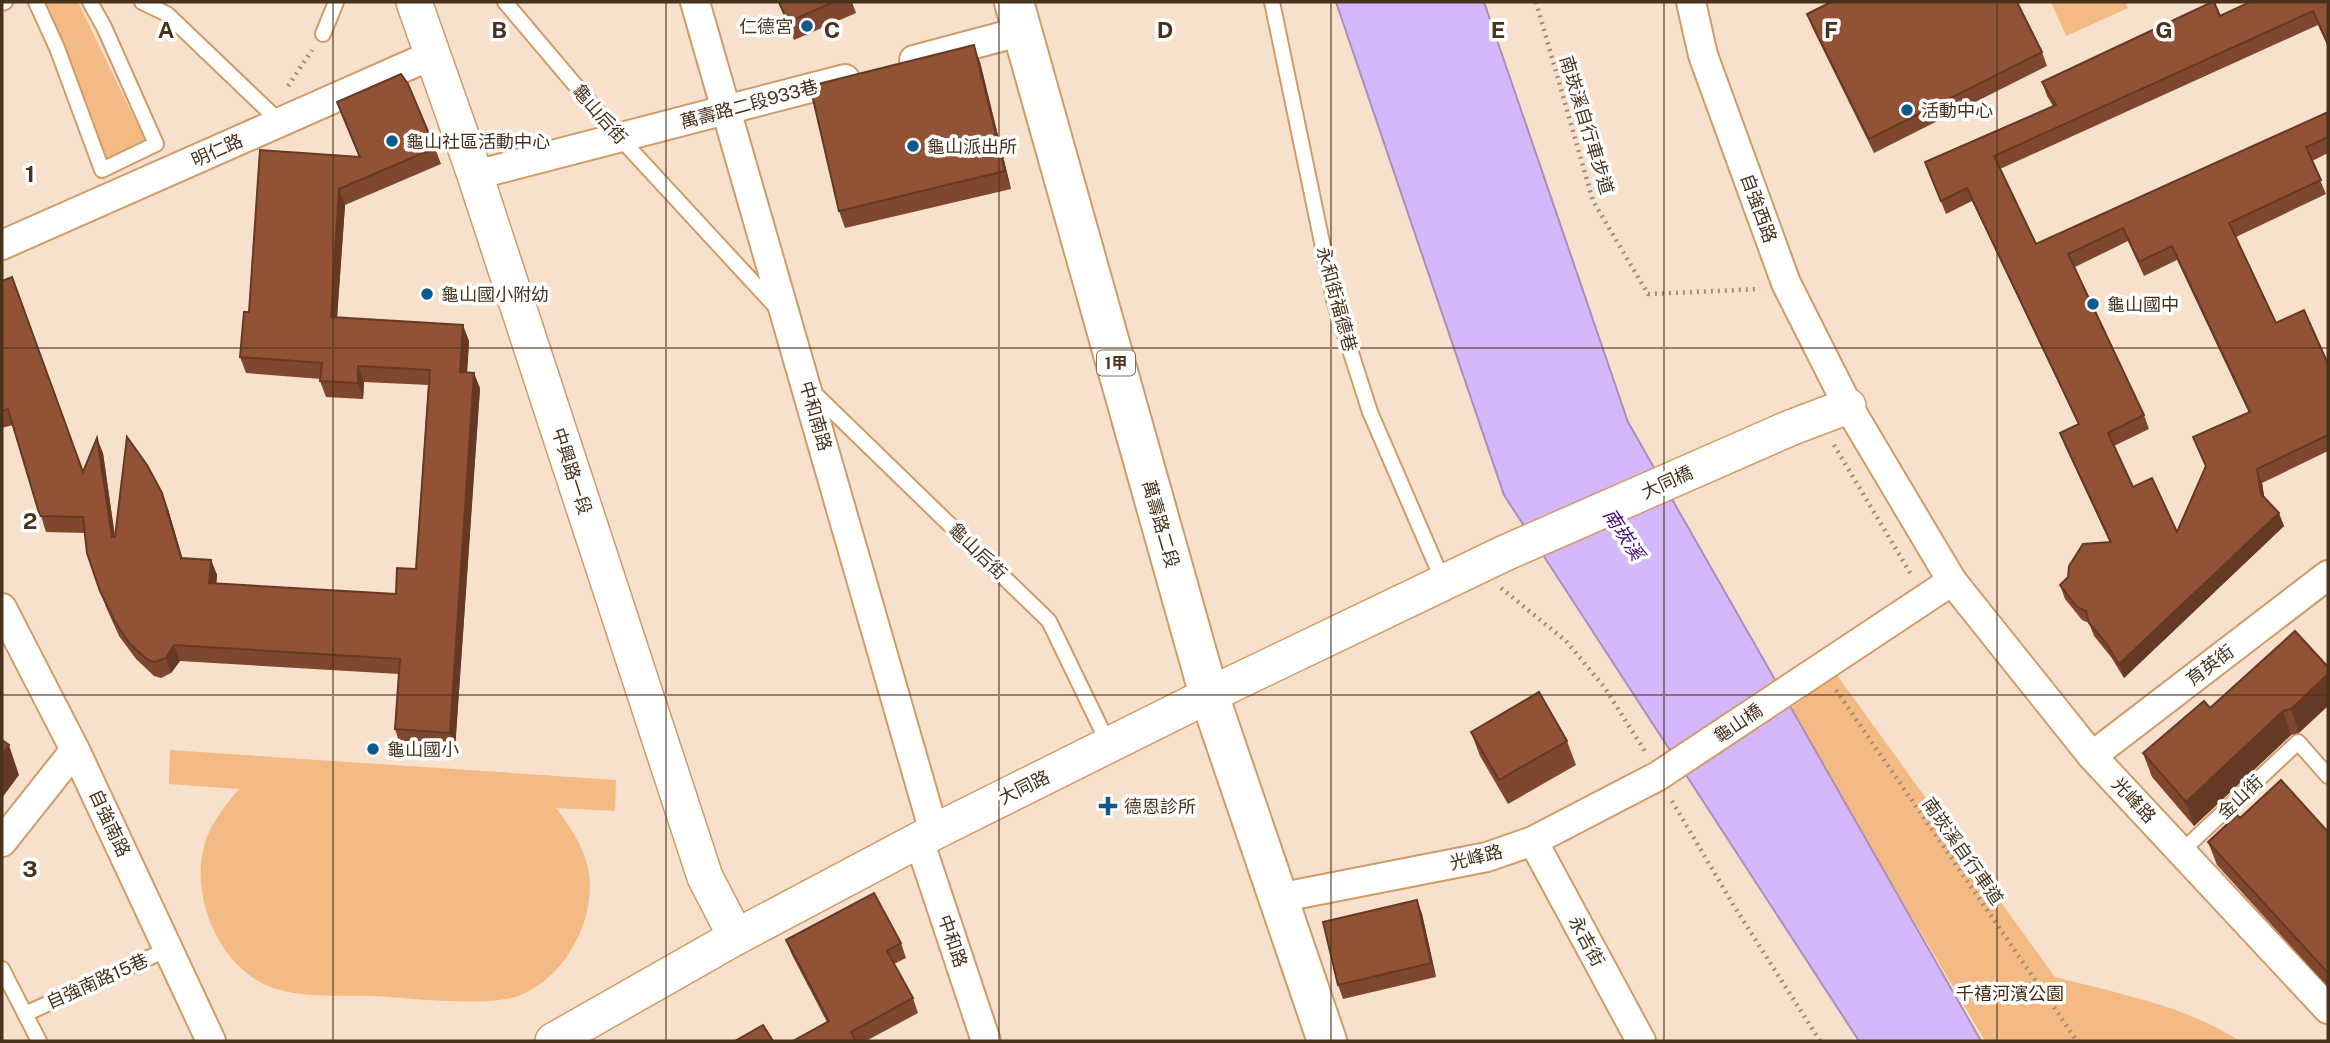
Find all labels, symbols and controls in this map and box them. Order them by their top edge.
text: A [158,16,175,43]
text: B [491,16,507,43]
place label: 仁德宮 [739,16,793,37]
text: C [824,16,840,43]
text: D [1157,16,1173,43]
text: E [1491,16,1505,43]
text: F [1824,16,1838,43]
text: G [2155,16,2173,43]
marker: 仁德宮 [799,18,815,34]
street label: 南崁溪自行車步道 [1556,53,1618,197]
street label: 萬壽路二段933巷 [678,76,820,132]
street label: 龜山后街 [568,80,632,148]
place label: 活動中心 [1921,100,1993,121]
marker: 活動中心 [1899,102,1915,118]
street label: 明仁路 [188,129,246,171]
place label: 龜山社區活動中心 [406,131,550,152]
marker: 龜山社區活動中心 [384,133,400,149]
place label: 龜山派出所 [927,136,1017,157]
marker: 龜山派出所 [905,138,921,154]
text: 1 [25,160,35,187]
street label: 自強西路 [1737,171,1781,245]
street label: 永和街福德巷 [1313,244,1361,354]
place label: 龜山國小附幼 [441,284,549,305]
marker: 龜山國小附幼 [419,286,435,302]
place label: 龜山國中 [2107,294,2179,315]
marker: 龜山國中 [2085,296,2101,312]
road number: 1甲 [1097,350,1135,376]
street label: 中和南路 [796,379,836,453]
street label: 中興路一段 [548,425,596,517]
street label: 大同橋 [1638,461,1696,503]
street label: 萬壽路二段 [1139,478,1183,570]
water label: 南崁溪 [1599,504,1650,566]
text: 2 [23,507,37,534]
street label: 龜山后街 [945,518,1011,584]
street label: 育英街 [2182,640,2238,690]
street label: 龜山橋 [1710,699,1766,747]
place label: 龜山國小 [387,739,459,760]
marker: 龜山國小 [365,741,381,757]
street label: 大同路 [995,766,1053,808]
street label: 金山街 [2213,771,2267,823]
street label: 光峰路 [2108,773,2160,827]
street label: 自強南路 [85,786,135,860]
street label: 南崁溪自行車道 [1918,793,2008,909]
marker: 德恩診所 [1098,796,1118,816]
place label: 德恩診所 [1124,796,1196,817]
street label: 光峰路 [1447,840,1505,874]
text: 3 [22,855,38,882]
street label: 中和路 [934,912,972,970]
street label: 永吉街 [1565,912,1609,970]
street label: 自強南路15巷 [43,949,151,1013]
park label: 千禧河濱公園 [1956,983,2064,1004]

